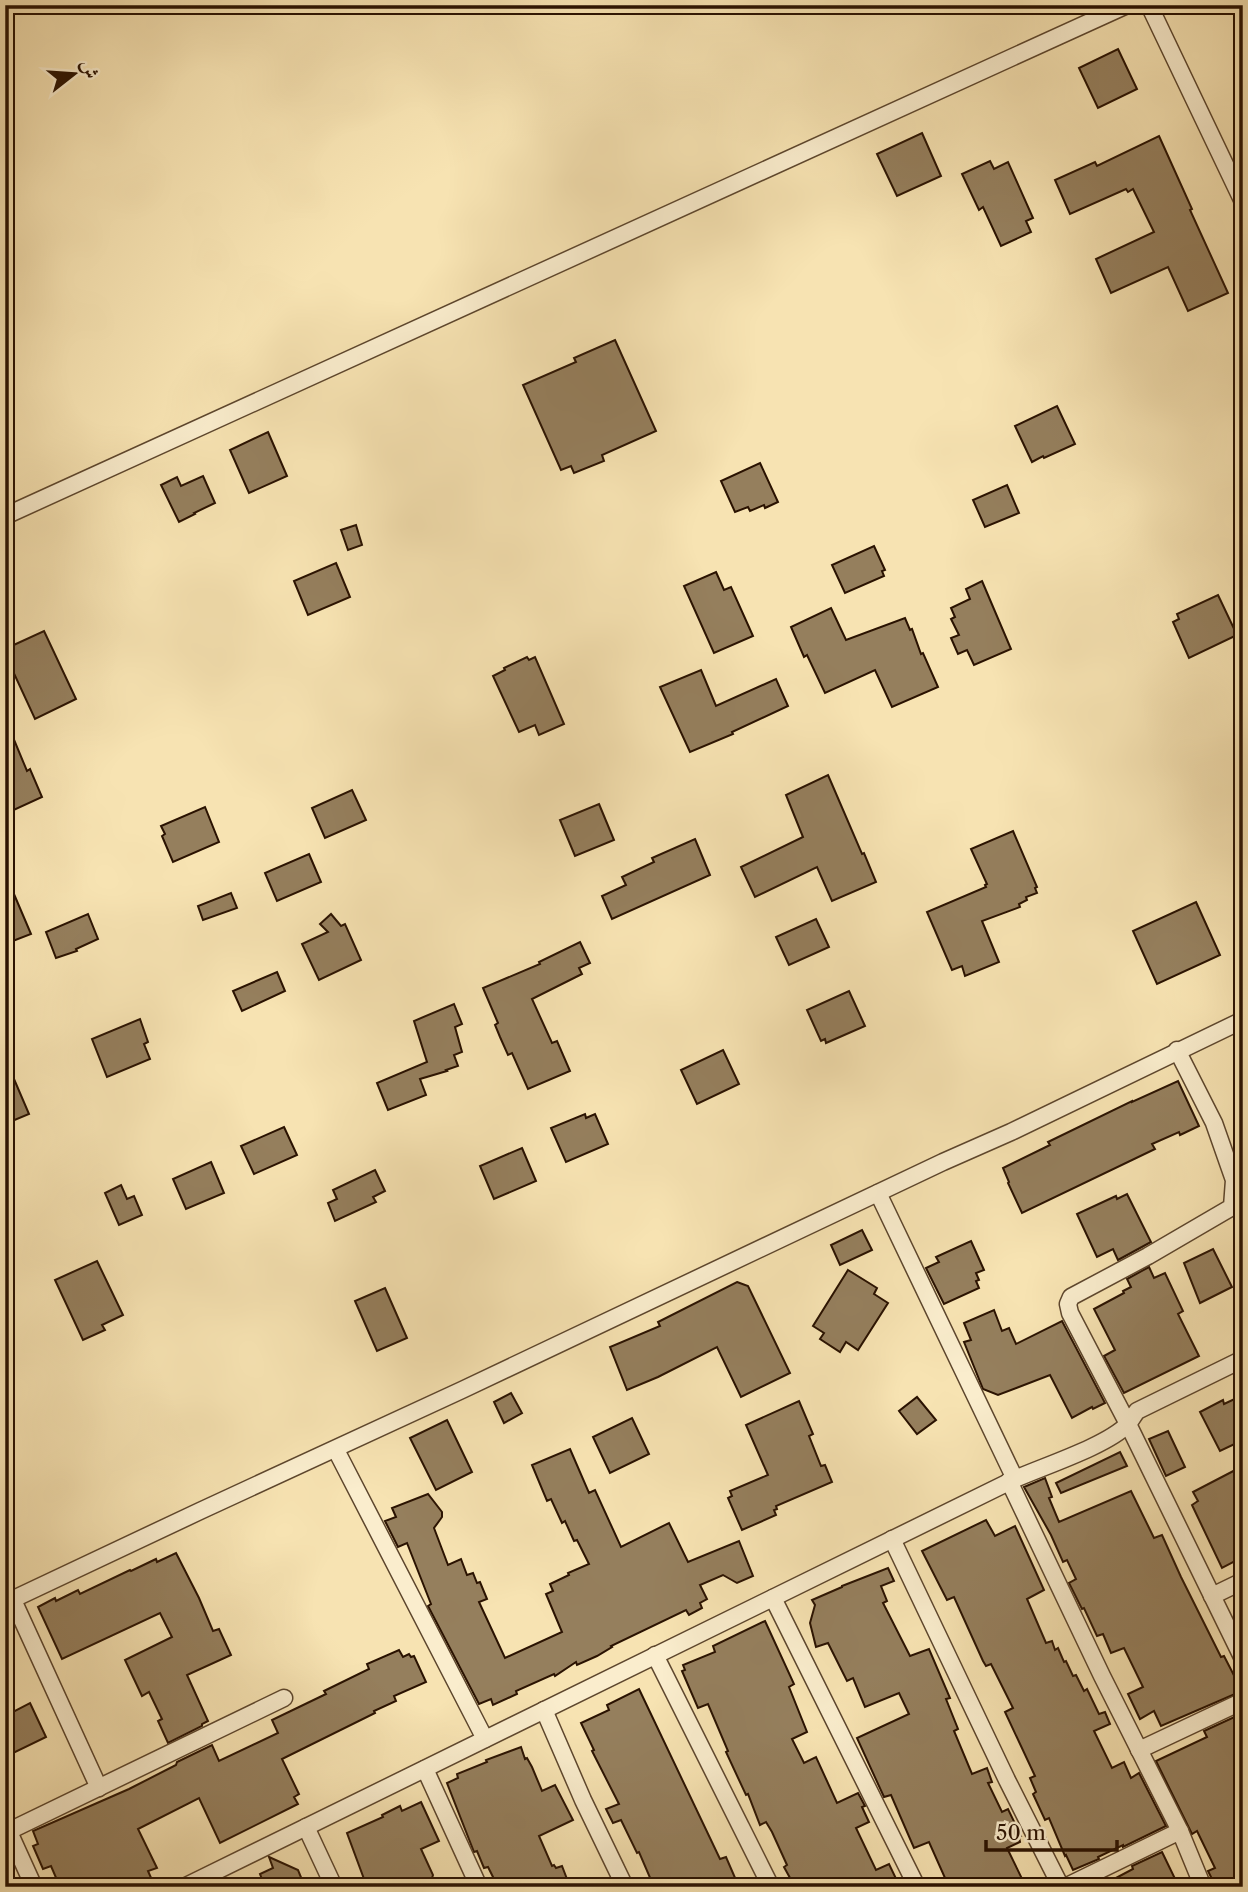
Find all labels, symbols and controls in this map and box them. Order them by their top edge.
north arrow [38,38,108,108]
text: ش [76,57,104,82]
scale bar [986,1808,1117,1852]
text: 50 m [996,1820,1046,1845]

